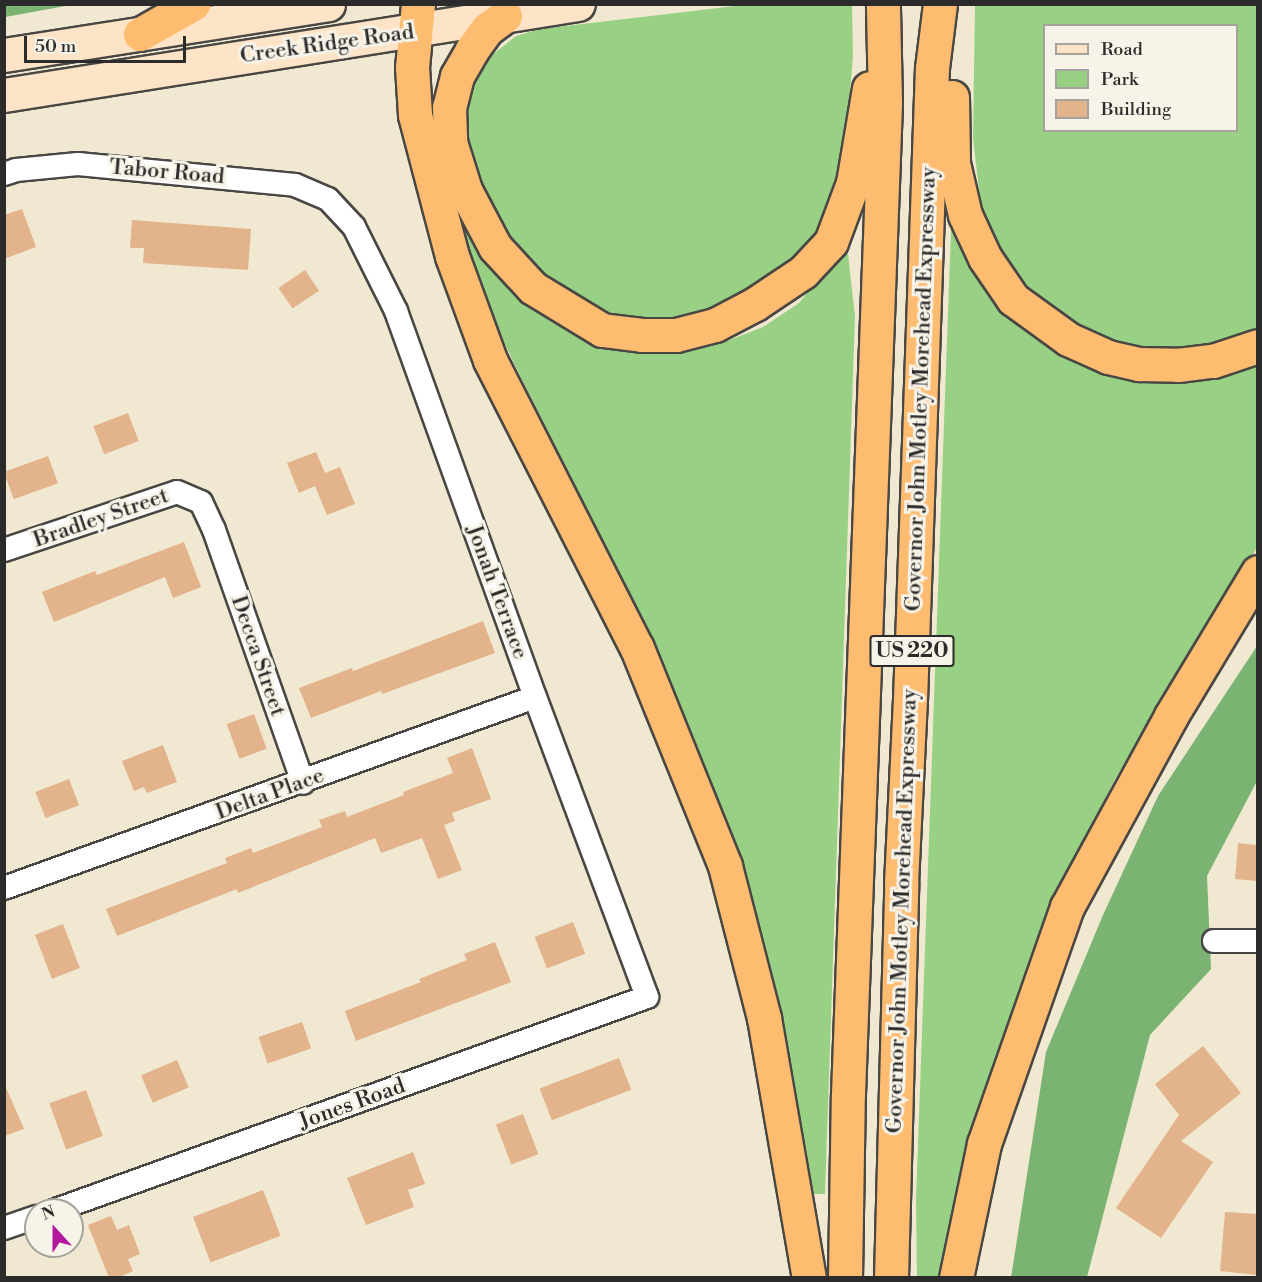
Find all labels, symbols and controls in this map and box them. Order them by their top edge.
street label: Creek Ridge Road [238,19,416,69]
scale bar [27,24,189,62]
legend [1043,24,1238,132]
text: 50 m [35,35,76,58]
text: Road [1101,38,1143,61]
text: Park [1101,68,1138,91]
text: Building [1101,98,1171,121]
street label: Tabor Road [108,154,226,190]
street label: Governor John Motley Morehead Expressway [900,166,942,612]
street label: Bradley Street [30,483,172,553]
street label: Jonah Terrace [460,521,534,663]
street label: Decca Street [225,592,291,720]
road number: US 220 [868,633,956,669]
street label: Governor John Motley Morehead Expressway [881,688,923,1134]
street label: Delta Place [212,762,328,826]
street label: Jones Road [295,1073,409,1135]
north arrow [24,1198,84,1258]
text: N [39,1201,58,1225]

